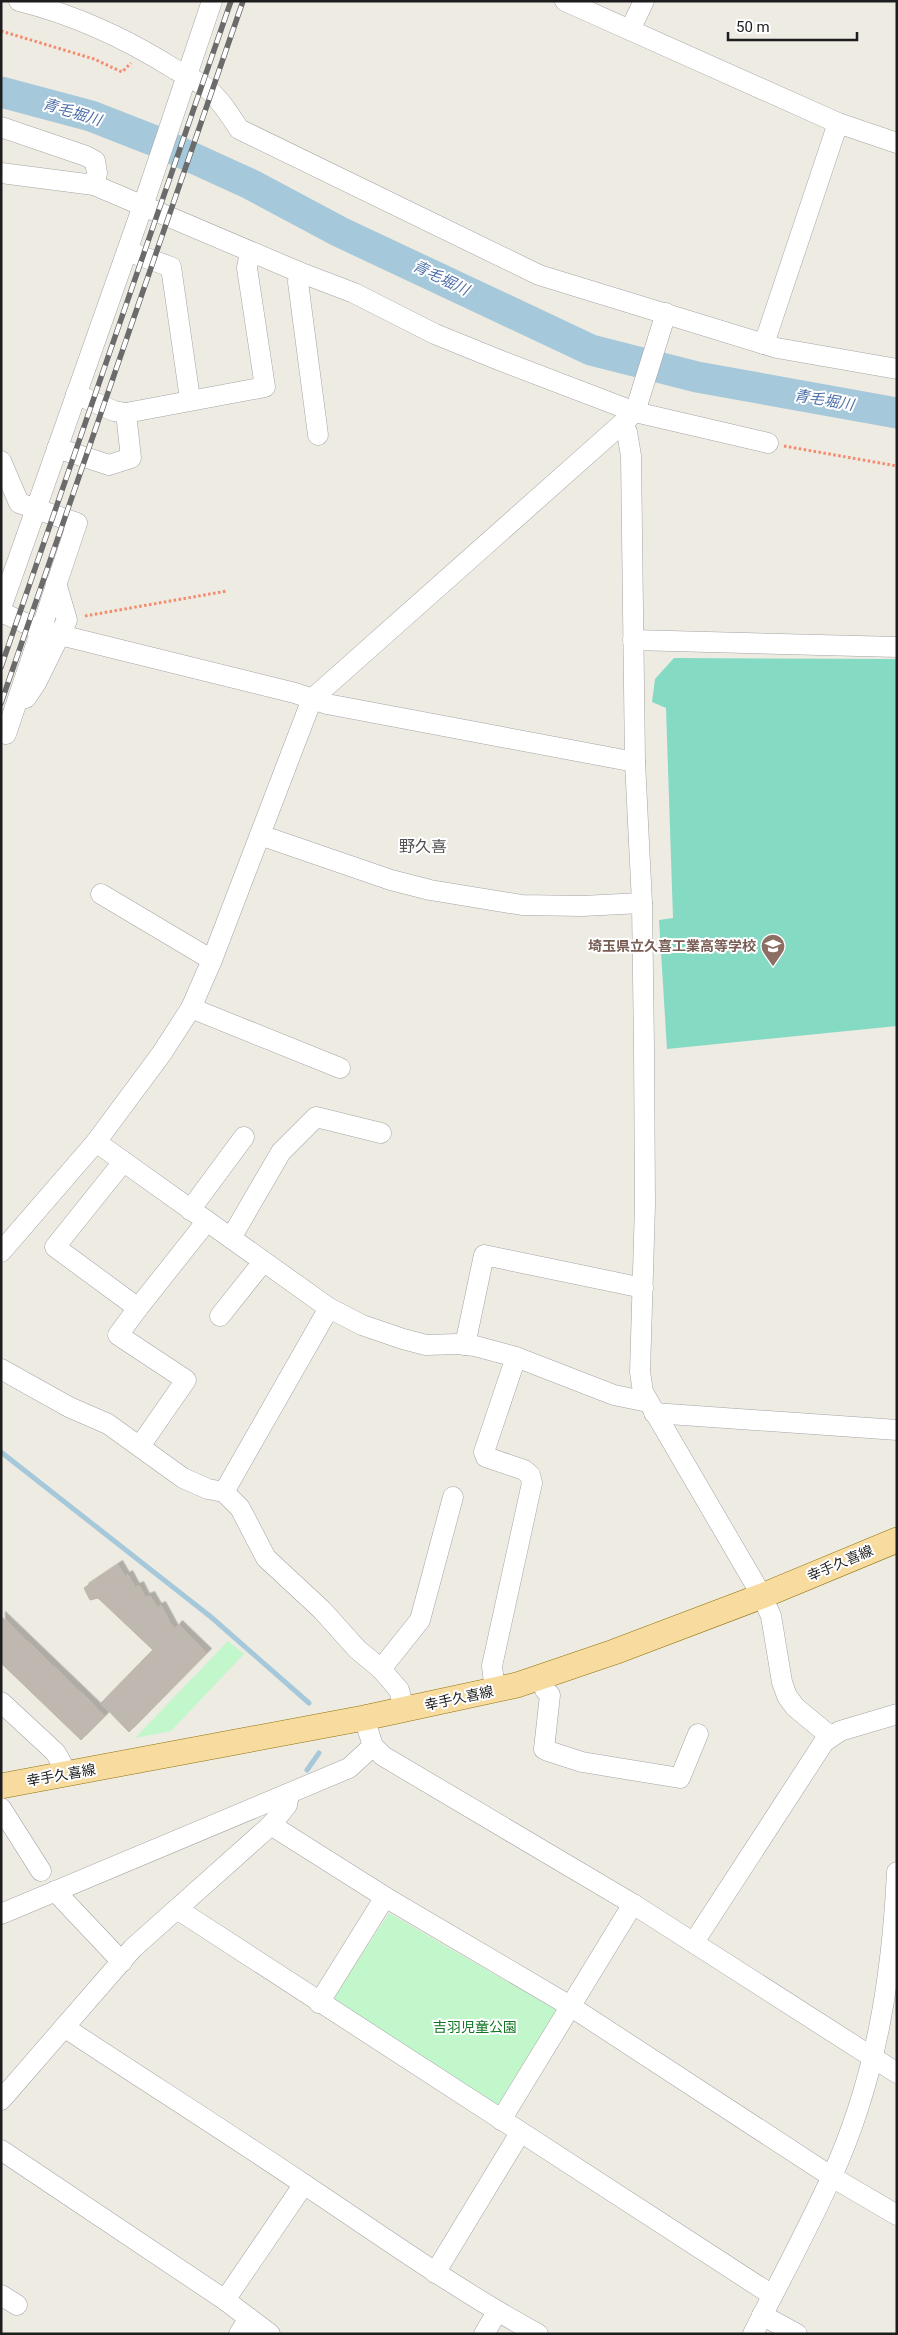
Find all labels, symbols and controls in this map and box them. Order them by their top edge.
scale bar [728,10,857,42]
text: 50 m [736,18,770,36]
water label: 青毛堀川 [41,95,105,130]
water label: 青毛堀川 [410,257,474,300]
water label: 青毛堀川 [793,386,857,414]
district label: 野久喜 [399,837,447,856]
school or university icon: 埼玉県立久喜工業高等学校 [760,933,786,967]
place label: 埼玉県立久喜工業高等学校 [588,938,756,954]
street label: 幸手久喜線 [805,1542,875,1584]
street label: 幸手久喜線 [423,1683,495,1713]
street label: 幸手久喜線 [25,1761,97,1789]
park label: 吉羽児童公園 [433,2019,517,2035]

